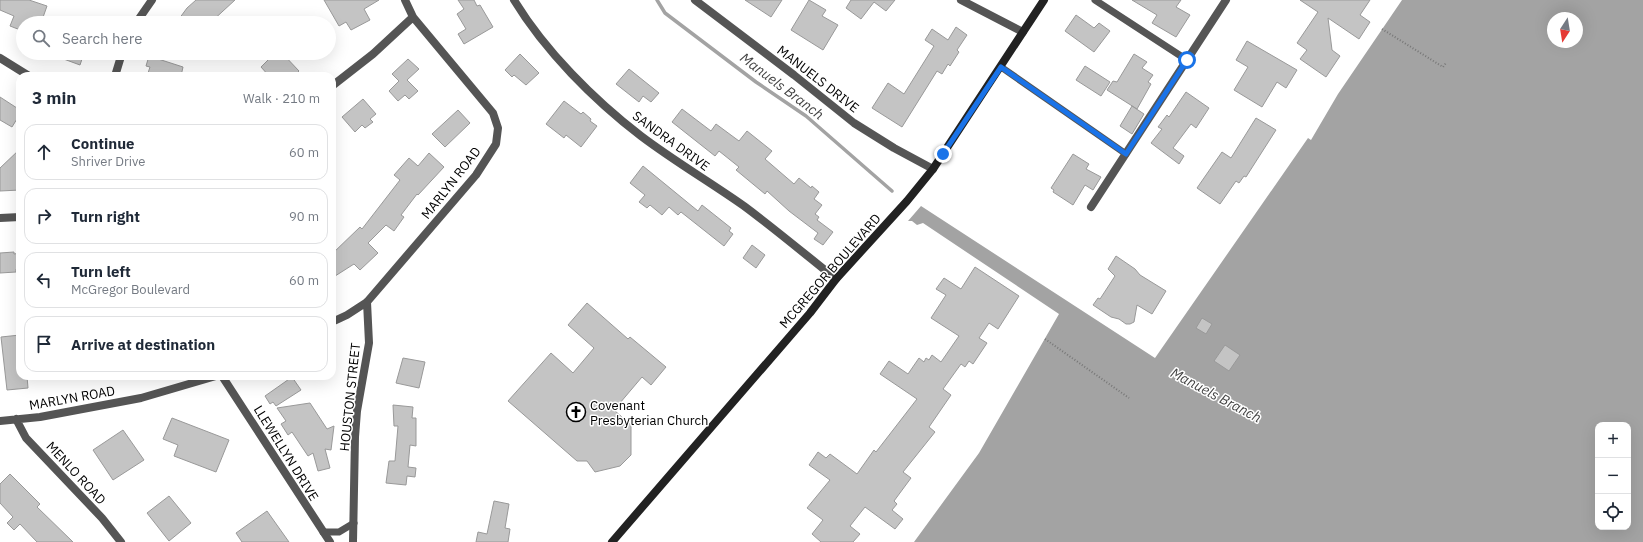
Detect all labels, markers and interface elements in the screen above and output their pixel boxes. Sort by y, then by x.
north arrow [1547,12,1583,48]
search box [16,16,336,60]
icon: search [30,27,52,49]
text: Search here [62,29,142,48]
street label: MANUELS DRIVE [774,42,862,116]
water label: Manuels Branch [737,49,828,123]
route start [1178,51,1196,69]
text: 3 min [32,87,76,109]
text: Walk · 210 m [243,90,320,107]
street label: SANDRA DRIVE [629,107,713,175]
text: Continue [71,134,135,153]
icon: ahead [33,141,55,163]
street label: MARLYN ROAD [418,143,484,223]
text: 60 m [289,144,319,161]
route end [934,145,952,163]
text: Shriver Drive [71,153,145,170]
icon: right [33,205,55,227]
text: Turn right [71,207,140,226]
text: 90 m [289,208,319,225]
street label: MCGREGOR BOULEVARD [776,210,884,332]
text: Turn left [71,262,131,281]
icon: left [33,269,55,291]
text: 60 m [289,272,319,289]
text: McGregor Boulevard [71,281,190,298]
icon: arrive [33,333,55,355]
text: Arrive at destination [71,335,215,354]
street label: HOUSTON STREET [336,341,364,452]
water label: Manuels Branch [1168,364,1265,427]
street label: MARLYN ROAD [28,382,116,414]
place label: Covenant Presbyterian Church [590,397,708,429]
church icon: Covenant Presbyterian Church [565,401,587,423]
street label: LLEWELLYN DRIVE [250,402,322,504]
map controls [1595,422,1631,530]
button: + [1595,422,1631,458]
street label: MENLO ROAD [43,438,109,508]
button: − [1595,458,1631,494]
button: locate [1595,494,1631,530]

